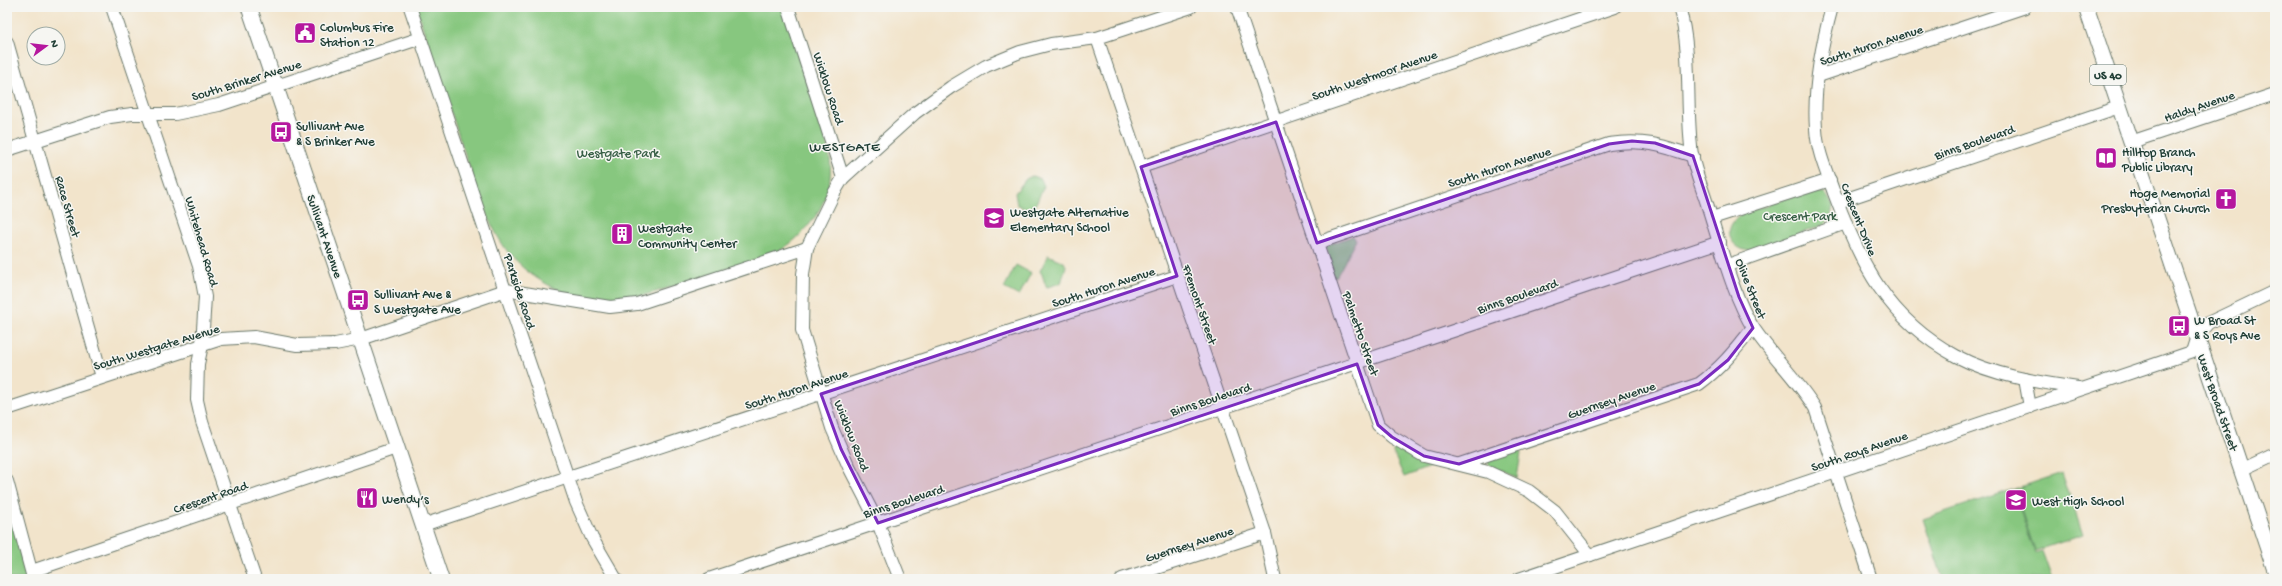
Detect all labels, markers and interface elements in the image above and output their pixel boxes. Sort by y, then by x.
public building icon: Columbus Fire Station 12 [292,20,318,46]
place label: Columbus Fire Station 12 [320,21,394,51]
street label: South Huron Avenue [1818,23,1925,70]
north arrow [26,26,66,66]
text: N [47,39,60,49]
street label: South Westmoor Avenue [1310,48,1440,105]
street label: Wicklow Road [809,51,847,128]
street label: South Brinker Avenue [190,58,304,105]
road number: US 40 [2090,65,2126,85]
street label: Haldy Avenue [2163,88,2237,126]
bus stop icon: Sullivant Ave & S Brinker Ave [268,119,294,145]
place label: Sullivant Ave & S Brinker Ave [296,120,375,150]
street label: Binns Boulevard [1932,122,2018,164]
district label: WESTGATE [809,140,881,157]
street label: South Huron Avenue [1446,145,1553,192]
library icon: Hilltop Branch Public Library [2093,145,2119,171]
place label: Hilltop Branch Public Library [2121,146,2196,176]
park label: Westgate Park [577,147,660,162]
street label: Race Street [51,174,83,241]
street label: Crescent Drive [1836,181,1879,259]
church icon: Hoge Memorial Presbyterian Church [2213,186,2239,212]
place label: Hoge Memorial Presbyterian Church [2100,187,2210,217]
street label: Sullivant Avenue [302,193,345,281]
street label: Whitehead Road [181,195,221,290]
school or university icon: Westgate Alternative Elementary School [981,205,1007,231]
place label: Westgate Alternative Elementary School [1010,206,1129,236]
park label: Crescent Park [1763,210,1838,225]
building icon: Westgate Community Center [609,221,635,247]
place label: Westgate Community Center [638,222,738,252]
street label: Parkside Road [499,251,538,333]
street label: Olive Street [1731,257,1769,323]
street label: Fremont Street [1178,262,1220,348]
street label: South Huron Avenue [1050,265,1157,312]
street label: Binns Boulevard [1475,276,1561,318]
bus stop icon: Sullivant Ave & S Westgate Ave [345,287,371,313]
place label: Sullivant Ave & S Westgate Ave [374,288,461,318]
street label: Palmetto Street [1338,289,1382,380]
bus stop icon: W Broad St & S Roys Ave [2166,313,2192,339]
place label: W Broad St & S Roys Ave [2194,314,2260,344]
street label: South Westgate Avenue [92,322,222,375]
street label: West Broad Street [2193,352,2241,455]
street label: South Huron Avenue [743,367,850,414]
street label: Guernsey Avenue [1566,379,1658,423]
street label: Binns Boulevard [1168,380,1254,421]
street label: Wicklow Road [830,398,872,475]
street label: South Roys Avenue [1810,429,1910,476]
street label: Crescent Road [172,478,251,518]
street label: Binns Boulevard [861,482,947,523]
restaurant icon: Wendy’s [354,485,380,511]
school or university icon: West High School [2003,487,2029,513]
place label: Wendy’s [382,493,430,508]
place label: West High School [2032,495,2125,510]
street label: Guernsey Avenue [1144,524,1236,567]

